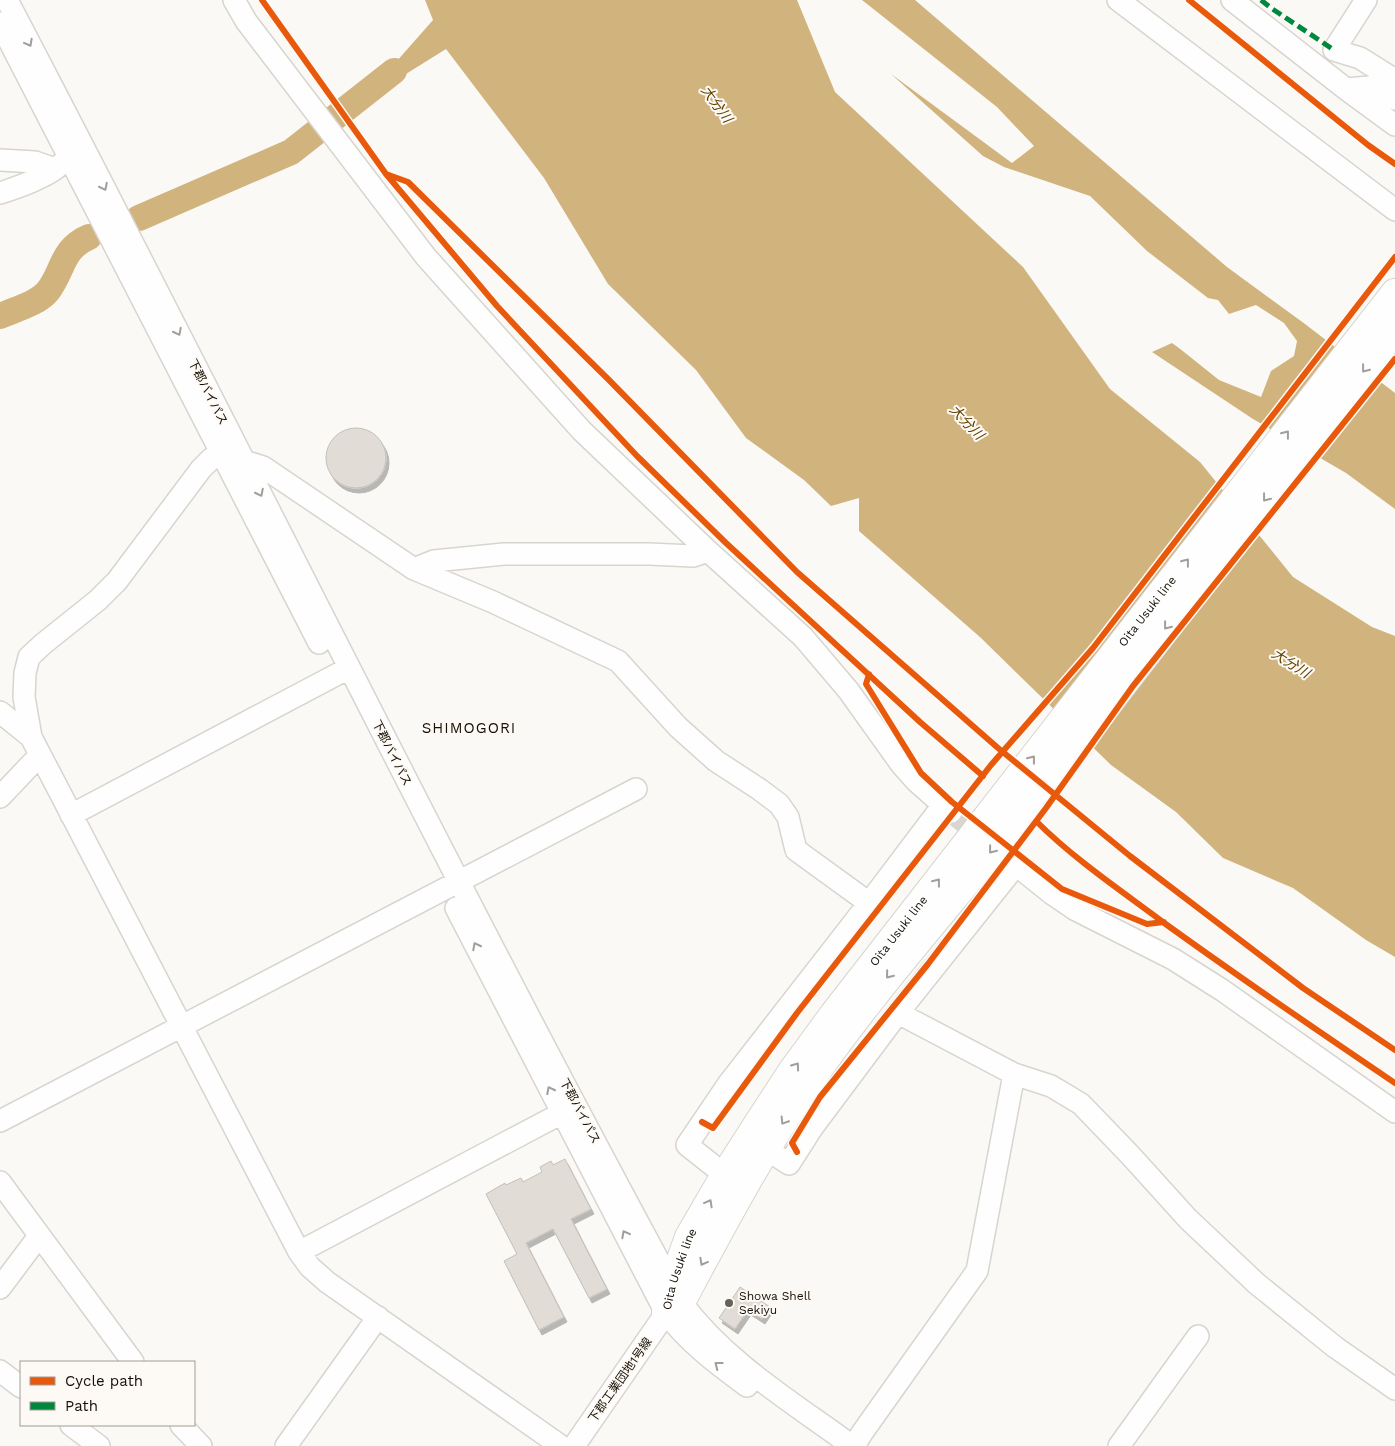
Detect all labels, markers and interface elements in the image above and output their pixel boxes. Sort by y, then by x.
one-way arrow [23,38,33,47]
water label: 大分川 [698,82,737,127]
one-way arrow [98,182,108,191]
one-way arrow [172,327,182,336]
street label: 下郡バイパス [185,357,231,427]
one-way arrow [1363,363,1371,372]
water label: 大分川 [947,401,989,444]
one-way arrow [1280,431,1288,440]
one-way arrow [254,487,264,496]
one-way arrow [1263,492,1272,501]
one-way arrow [1180,559,1188,568]
street label: Oita Usuki line [1116,573,1179,649]
one-way arrow [1164,620,1172,629]
water label: 大分川 [1269,645,1315,682]
street label: 下郡バイパス [369,718,415,788]
district label: SHIMOGORI [422,719,516,737]
one-way arrow [1027,756,1035,765]
one-way arrow [989,844,998,853]
one-way arrow [932,879,940,888]
street label: Oita Usuki line [867,893,930,969]
one-way arrow [472,942,482,951]
one-way arrow [886,970,895,979]
one-way arrow [790,1062,799,1072]
street label: 下郡バイパス [557,1076,603,1146]
one-way arrow [546,1087,556,1096]
one-way arrow [780,1116,790,1125]
one-way arrow [702,1199,712,1208]
street label: Oita Usuki line [660,1226,700,1311]
one-way arrow [622,1231,632,1240]
one-way arrow [699,1256,709,1265]
place label: Showa Shell Sekiyu [739,1289,811,1317]
marker: Showa Shell Sekiyu [723,1297,735,1309]
street label: 下郡工業団地1号線 [585,1335,655,1425]
legend [20,1361,195,1426]
one-way arrow [715,1362,724,1371]
text: Cycle path [65,1372,143,1390]
text: Path [65,1397,98,1415]

